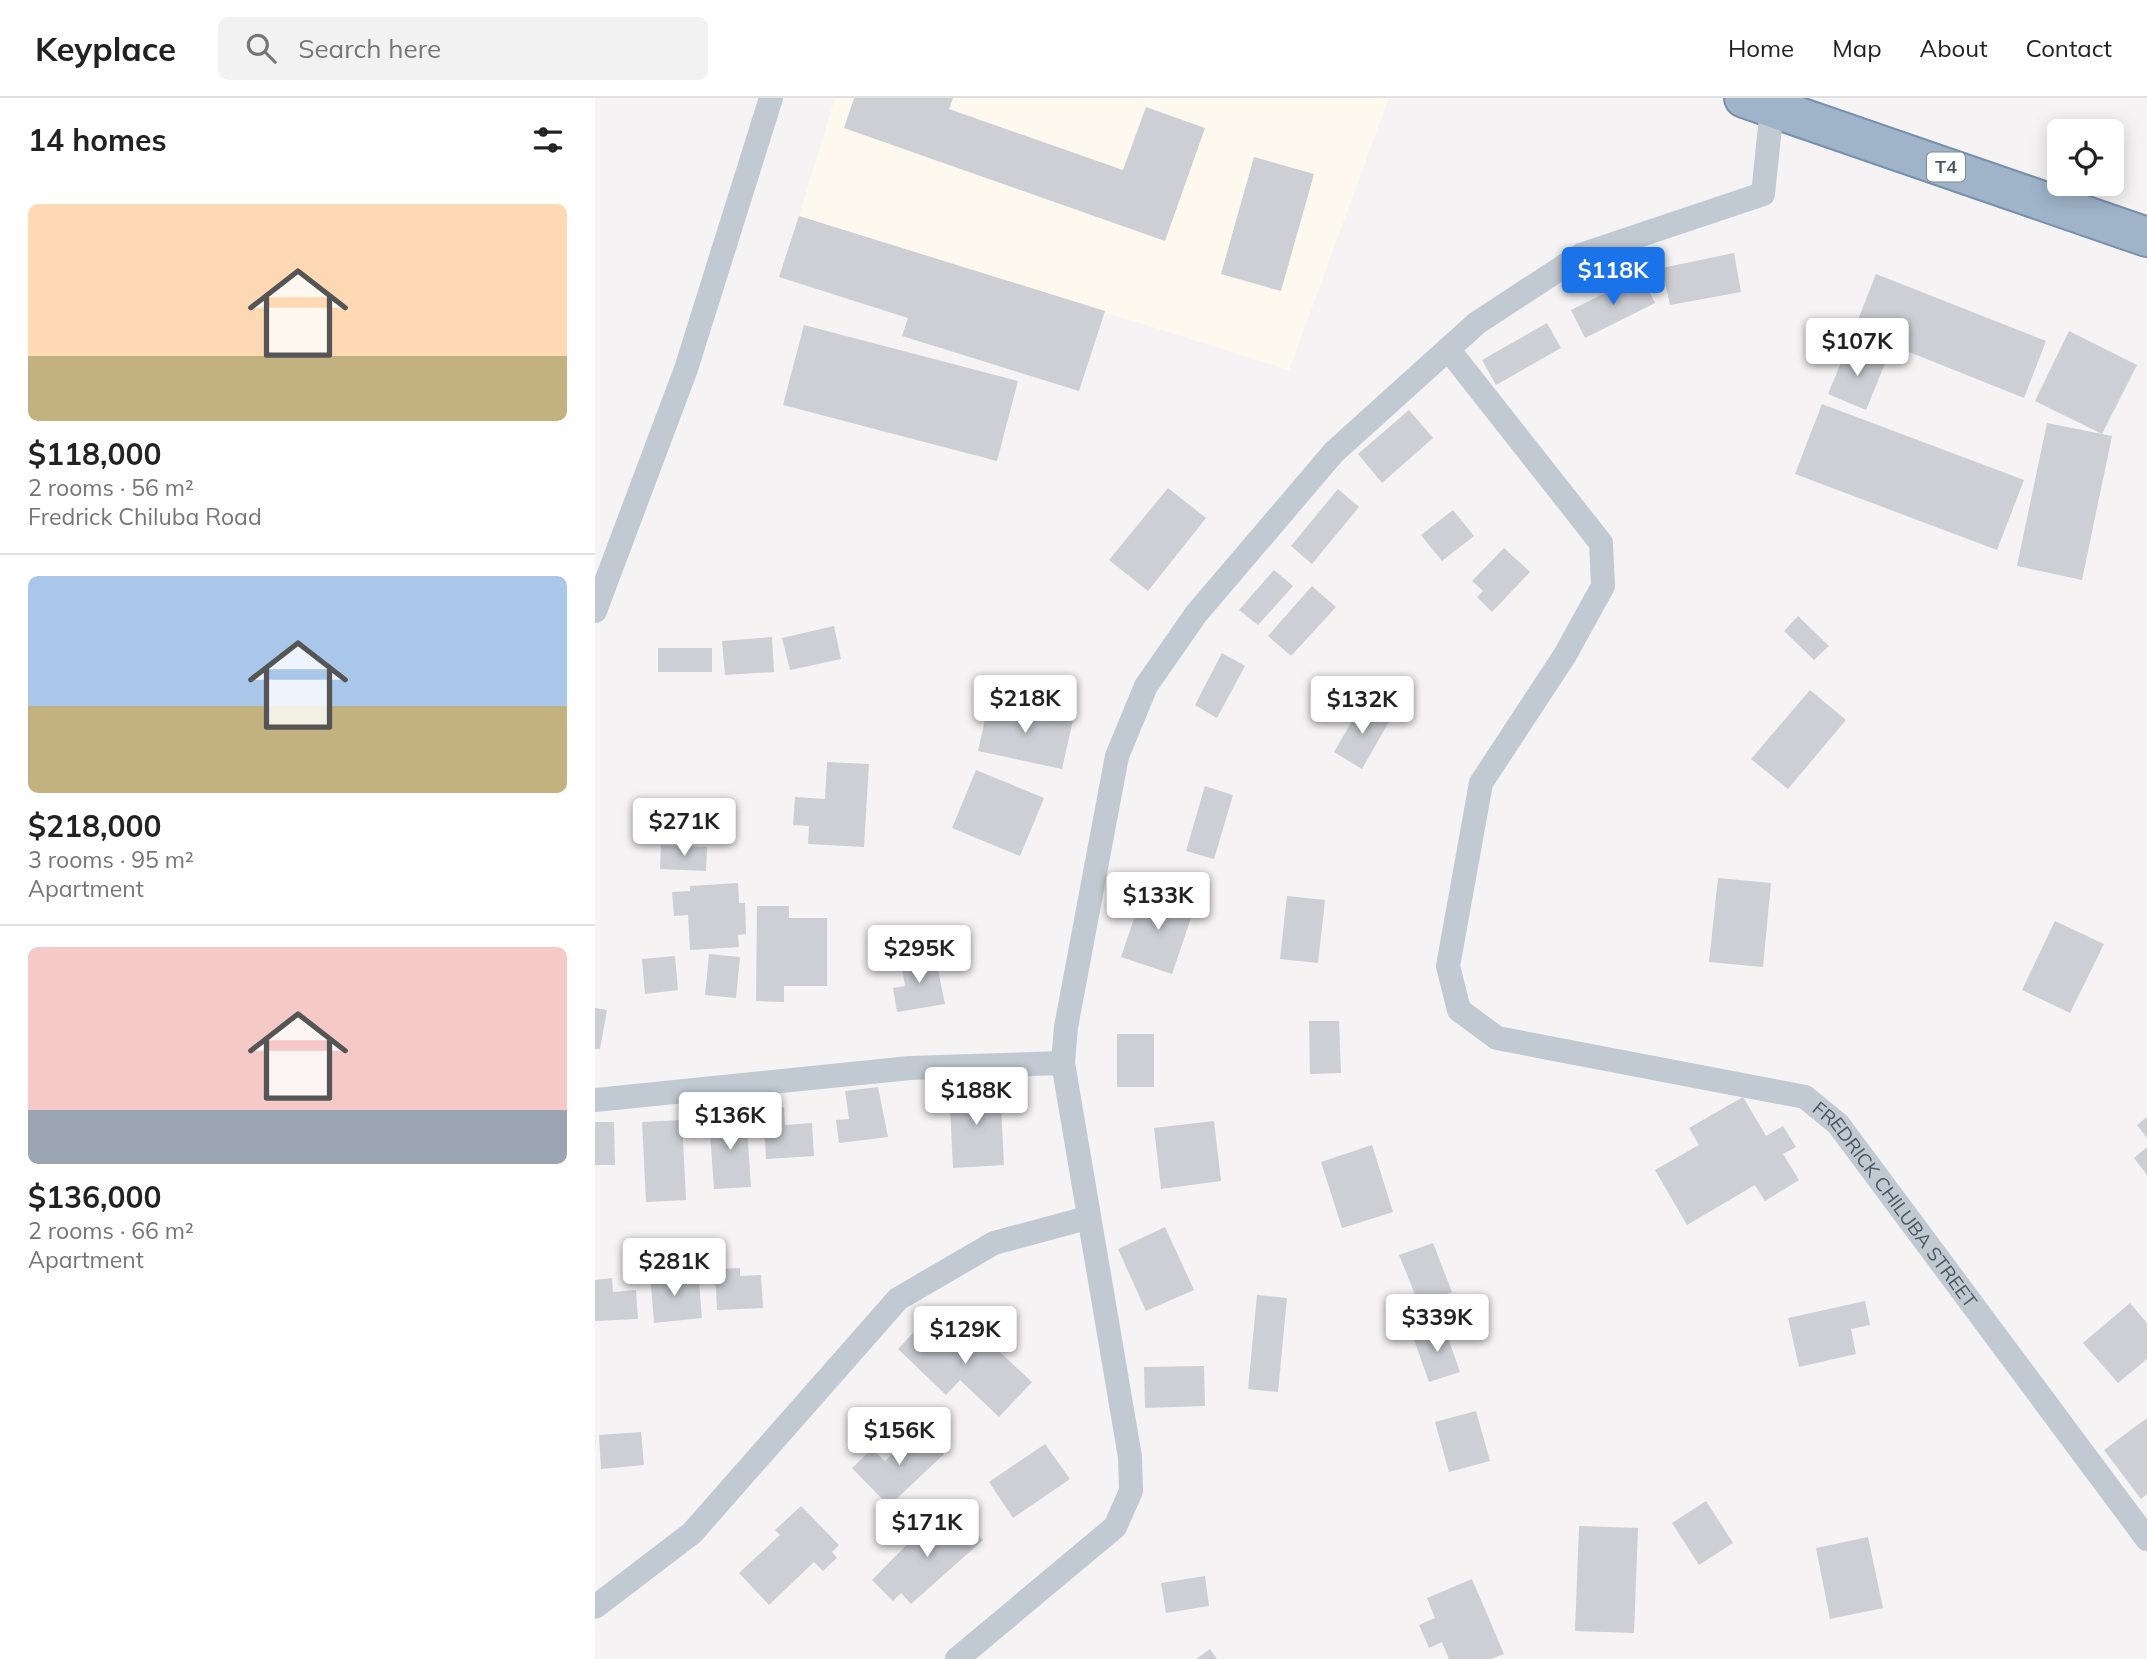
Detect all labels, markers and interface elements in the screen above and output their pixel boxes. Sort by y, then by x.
search box [218,17,708,80]
text: Keyplace [35,28,176,69]
icon: search [242,29,280,67]
text: Search here [298,32,441,65]
text: Home [1728,33,1794,63]
text: Map [1832,33,1882,63]
text: About [1920,33,1988,63]
text: Contact [2026,33,2112,63]
map controls [2047,119,2124,196]
button: locate [2047,119,2124,196]
text: 14 homes [28,121,167,159]
icon: filters [529,121,567,159]
road number: T4 [1927,153,1965,182]
pin: $118K [1564,248,1662,307]
icon: home [235,250,361,376]
text: $118K [1578,255,1648,284]
pin: $107K [1808,318,1906,378]
text: $107K [1822,326,1892,355]
text: $118,000 [28,435,161,473]
text: 2 rooms · 56 m² [28,473,194,502]
text: Fredrick Chiluba Road [28,502,262,531]
icon: home [235,622,361,748]
pin: $218K [976,676,1074,735]
pin: $132K [1313,676,1411,736]
text: $218K [990,683,1060,712]
text: $132K [1327,684,1397,713]
pin: $271K [635,798,733,858]
text: $271K [649,806,719,835]
text: $218,000 [28,807,161,845]
text: 3 rooms · 95 m² [28,845,194,874]
pin: $133K [1109,872,1207,932]
text: Apartment [28,874,144,903]
text: $133K [1123,880,1193,909]
pin: $295K [870,926,968,985]
text: $295K [884,933,954,962]
icon: home [235,993,361,1119]
pin: $188K [927,1068,1025,1127]
text: $188K [941,1075,1011,1104]
pin: $136K [681,1093,779,1152]
street label: FREDRICK CHILUBA STREET [1808,1096,1983,1313]
text: $136K [695,1100,765,1129]
text: $136,000 [28,1178,161,1216]
text: 2 rooms · 66 m² [28,1216,194,1245]
pin: $281K [625,1238,723,1298]
text: Apartment [28,1245,144,1274]
text: $281K [639,1246,709,1275]
pin: $339K [1388,1294,1486,1354]
text: $339K [1402,1302,1472,1331]
pin: $129K [916,1306,1014,1366]
text: $129K [930,1314,1000,1343]
pin: $156K [850,1408,948,1467]
text: $156K [864,1415,934,1444]
pin: $171K [878,1500,976,1559]
text: $171K [892,1507,962,1536]

